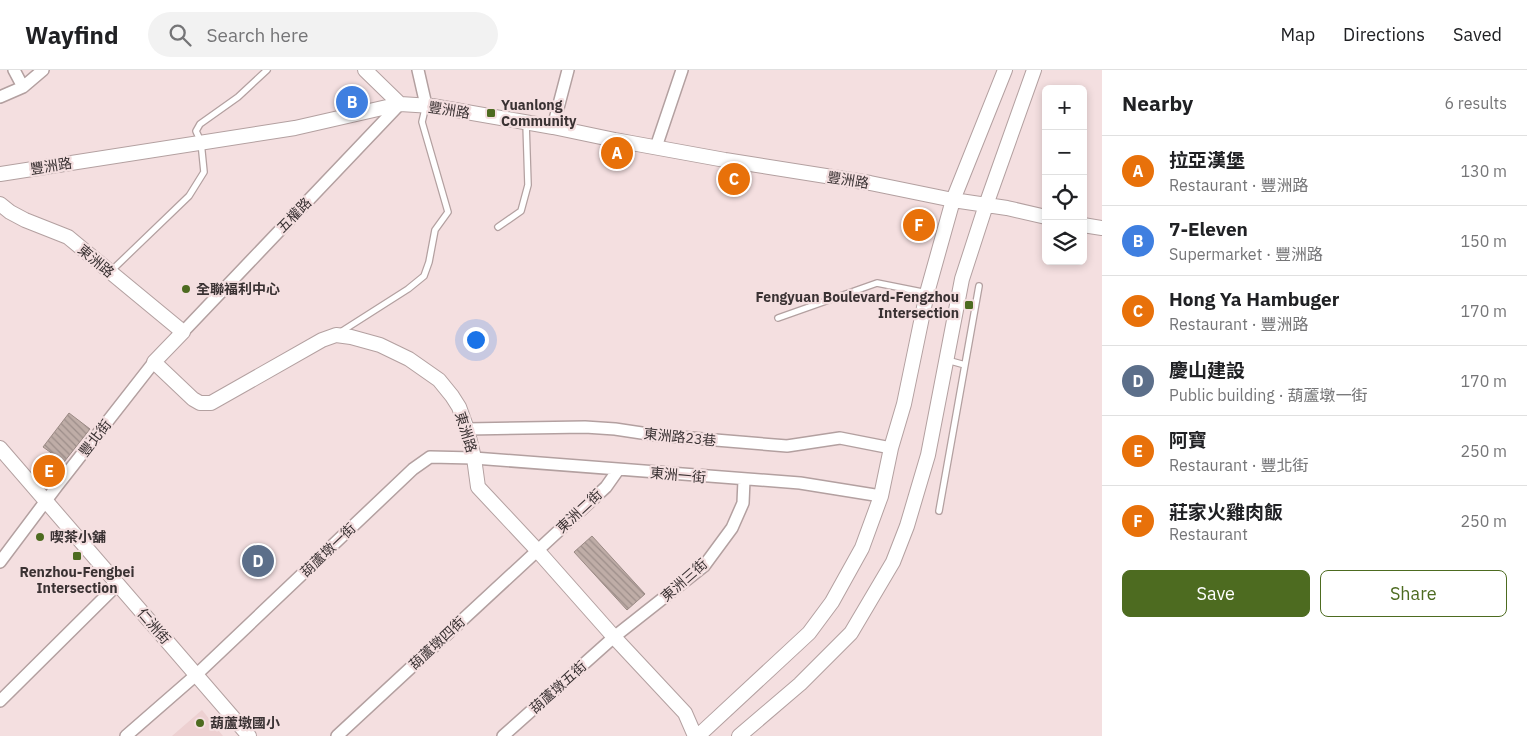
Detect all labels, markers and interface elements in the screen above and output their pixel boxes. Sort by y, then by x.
search box [148,12,498,57]
text: Wayfind [25,19,118,51]
icon: search [166,21,194,49]
text: Search here [206,23,308,47]
text: Map [1280,23,1315,46]
text: Directions [1343,23,1425,46]
text: Saved [1453,23,1502,46]
pin: B [336,83,368,121]
map controls [1042,85,1087,265]
button: + [1042,85,1087,130]
text: Nearby [1122,89,1193,117]
text: 6 results [1444,93,1507,113]
place label: Yuanlong Community [501,96,577,130]
street label: 豐洲路 [427,98,471,122]
marker: Yuanlong Community [485,107,497,119]
button: − [1042,130,1087,175]
pin: A [601,134,633,172]
text: 拉亞漢堡 [1169,148,1245,172]
street label: 豐洲路 [29,154,73,178]
pin: C [718,160,750,198]
text: A [1133,161,1143,181]
text: 130 m [1460,161,1507,181]
street label: 豐洲路 [826,168,870,192]
button: locate [1042,175,1087,220]
text: Restaurant · 豐洲路 [1169,175,1309,195]
street label: 五權路 [273,194,315,236]
pin: F [903,206,935,244]
text: 7-Eleven [1169,217,1248,241]
button: layers [1042,220,1087,265]
text: B [1133,231,1143,251]
text: 150 m [1460,231,1507,251]
street label: 東洲路 [74,241,118,281]
text: Supermarket · 豐洲路 [1169,244,1323,264]
place label: 全聯福利中心 [196,280,280,298]
marker: 全聯福利中心 [180,283,192,295]
text: Hong Ya Hambuger [1169,287,1339,311]
place label: Fengyuan Boulevard-Fengzhou Intersection [756,288,959,322]
marker: Fengyuan Boulevard-Fengzhou Intersection [963,299,975,311]
text: C [1133,301,1143,321]
text: 170 m [1460,301,1507,321]
text: Restaurant · 豐洲路 [1169,314,1309,334]
your location [463,327,489,353]
text: 慶山建設 [1169,358,1245,382]
text: D [1132,371,1144,391]
text: 170 m [1460,371,1507,391]
text: Public building · 葫蘆墩一街 [1169,385,1368,405]
street label: 東洲路 [451,409,481,455]
street label: 豐北街 [75,416,115,460]
street label: 東洲路23巷 [643,424,717,450]
text: 阿寶 [1169,428,1207,452]
text: E [1133,441,1143,461]
text: 250 m [1460,441,1507,461]
pin: E [33,452,65,490]
text: Restaurant · 豐北街 [1169,455,1309,475]
street label: 東洲一街 [649,464,707,486]
street label: 東洲二街 [552,485,606,537]
text: 莊家火雞肉飯 [1169,500,1283,524]
text: F [1133,511,1143,531]
text: 250 m [1460,511,1507,531]
street label: 葫蘆墩一街 [297,519,359,581]
text: Restaurant [1169,524,1248,544]
place label: 喫茶小舖 [50,528,106,546]
marker: 喫茶小舖 [34,531,46,543]
pin: D [242,542,274,580]
marker: Renzhou-Fengbei Intersection [71,550,83,562]
street label: 東洲三街 [657,555,711,605]
place label: Renzhou-Fengbei Intersection [20,563,134,597]
button: Save [1122,570,1310,617]
button: Share [1320,570,1507,617]
street label: 仁洲街 [133,604,175,648]
street label: 葫蘆墩四街 [405,613,469,673]
street label: 葫蘆墩五街 [526,657,590,717]
place label: 葫蘆墩國小 [210,714,280,732]
marker: 葫蘆墩國小 [194,717,206,729]

